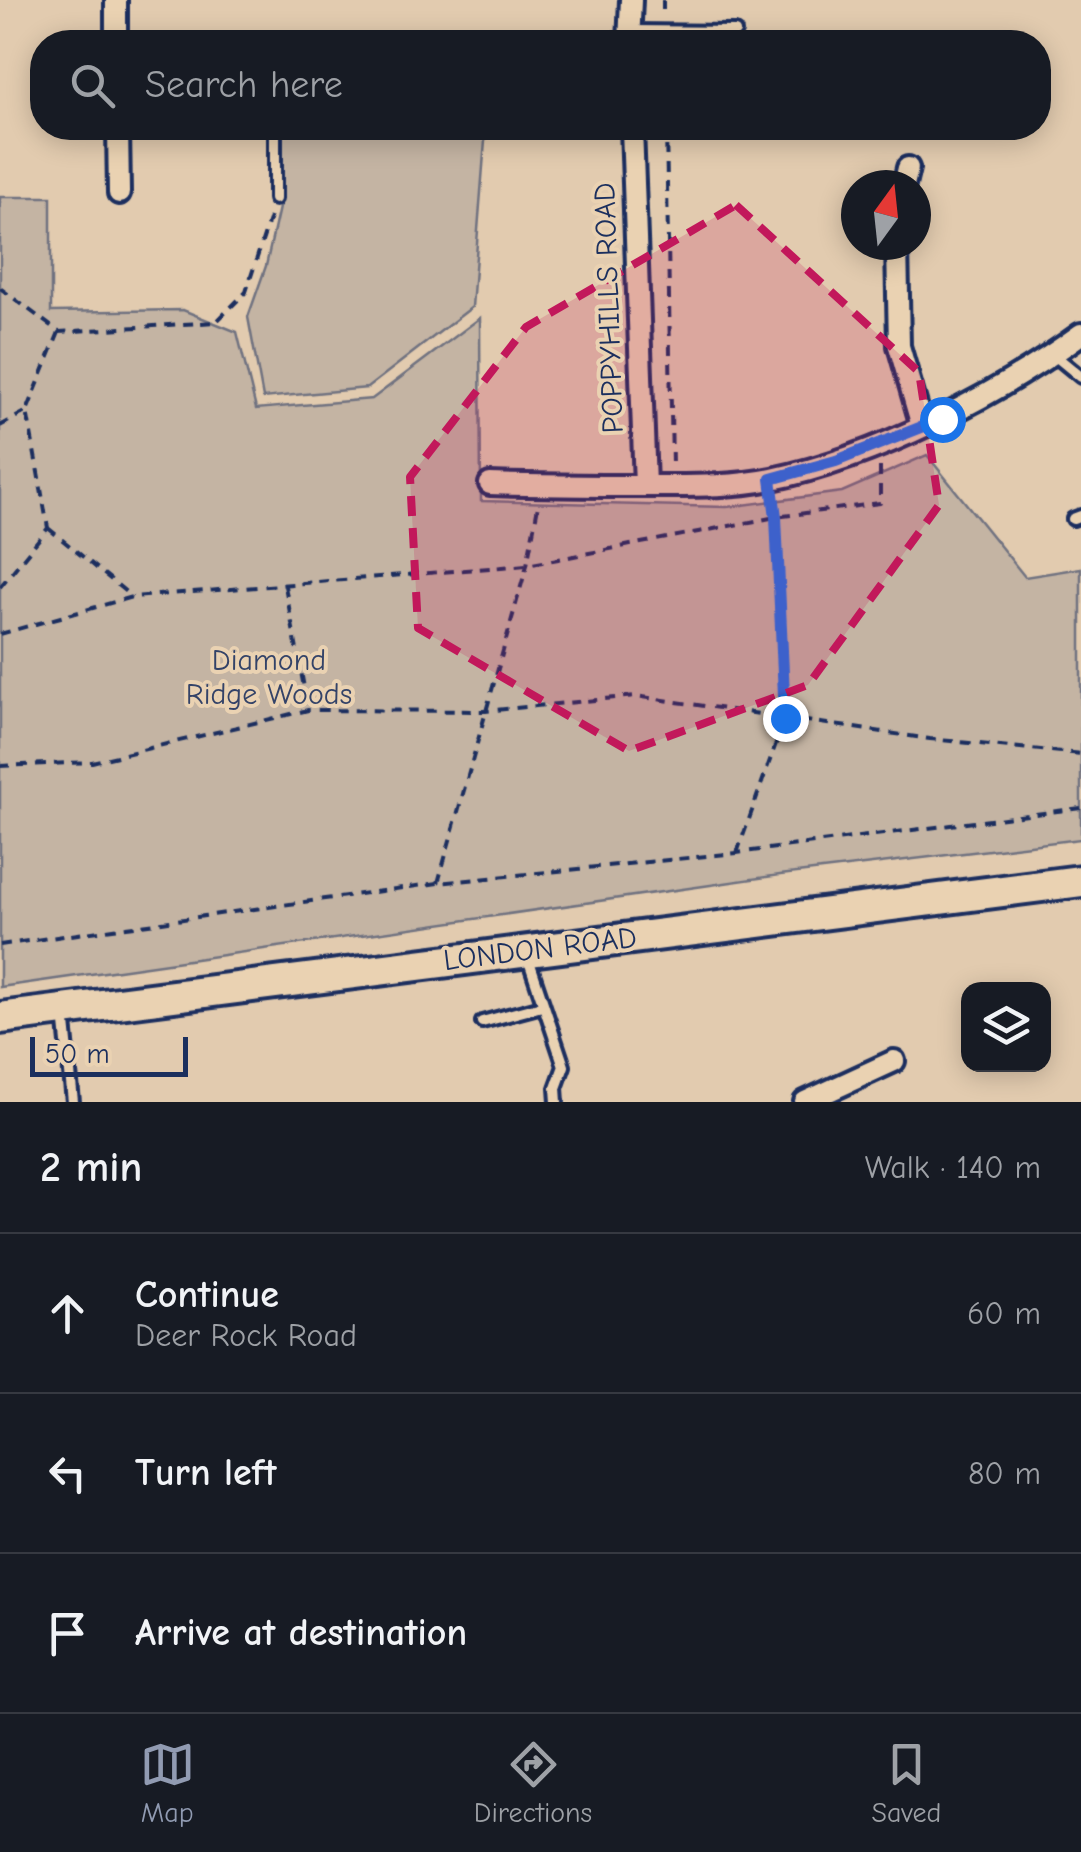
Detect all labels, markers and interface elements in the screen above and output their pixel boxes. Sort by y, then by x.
search box [30,30,1051,140]
icon: search [65,58,120,113]
text: Search here [145,63,343,107]
north arrow [841,170,931,260]
street label: POPPYHILLS ROAD [587,182,631,434]
route start [920,397,966,443]
park label: Diamond Ridge Woods [186,643,352,712]
route end [763,696,809,742]
street label: LONDON ROAD [441,920,639,978]
map controls [961,982,1051,1072]
button: layers [961,982,1051,1072]
scale bar [30,1032,188,1076]
text: 50 m [45,1038,110,1070]
text: 2 min [40,1143,142,1192]
text: Walk · 140 m [865,1149,1041,1186]
text: Continue [135,1273,279,1317]
icon: ahead [40,1286,95,1341]
text: 60 m [967,1295,1041,1332]
text: Deer Rock Road [135,1317,357,1354]
icon: left [40,1446,95,1501]
text: Turn left [135,1451,276,1495]
text: 80 m [968,1455,1041,1492]
icon: arrive [40,1606,95,1661]
text: Arrive at destination [135,1611,467,1655]
tab: Map [140,1737,195,1829]
tab: Directions [474,1737,592,1829]
tab: Saved [871,1737,941,1829]

